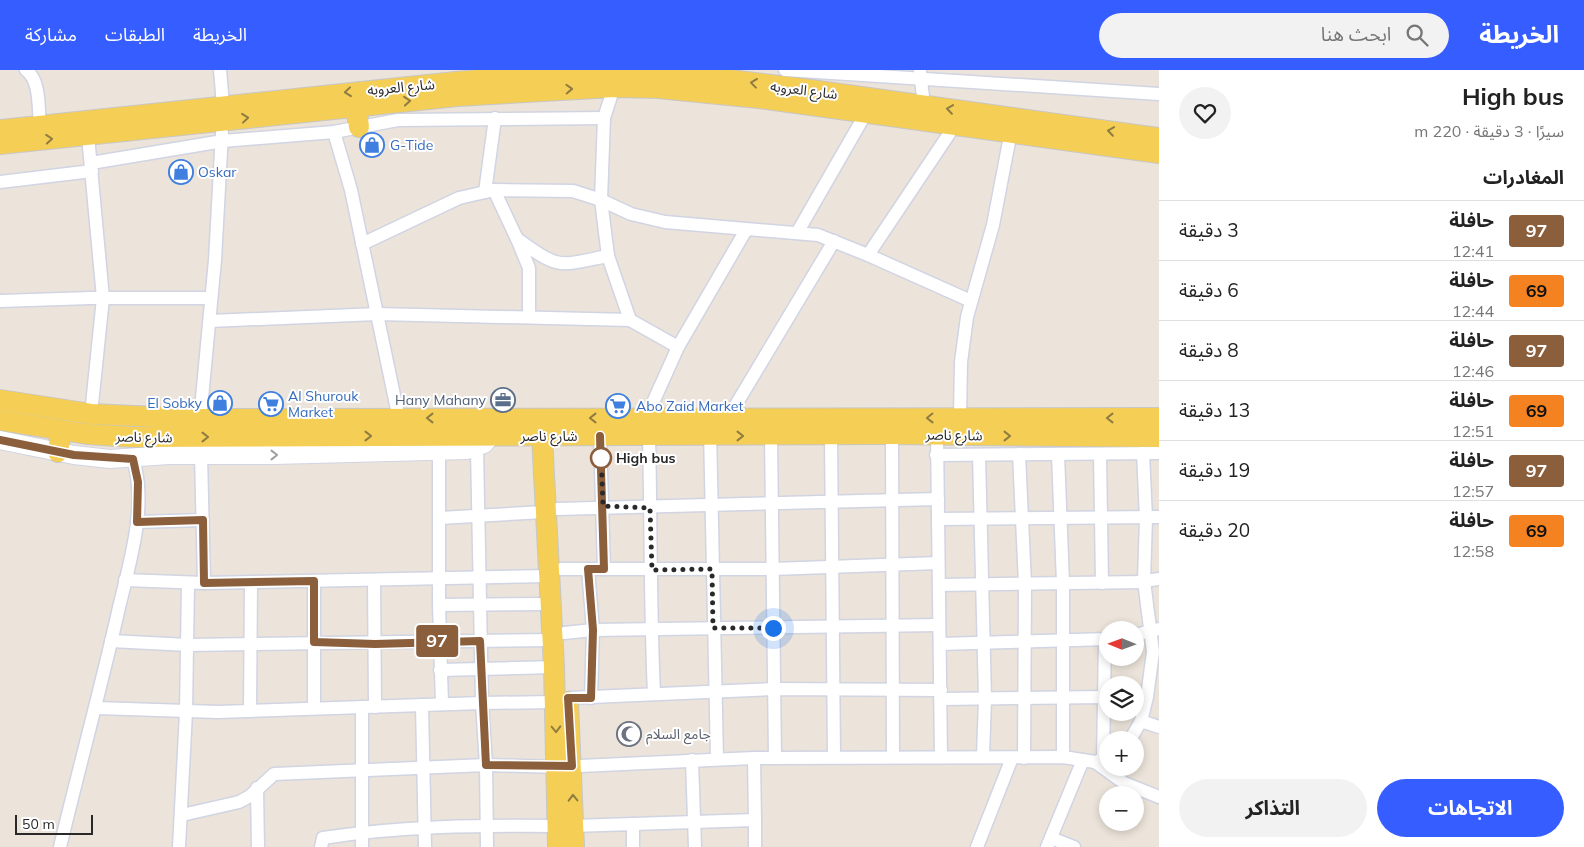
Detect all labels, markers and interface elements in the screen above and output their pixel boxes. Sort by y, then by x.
search box [1099,13,1449,58]
text: الخريطة [1479,19,1559,49]
icon: search [1403,21,1431,49]
text: ابحث هنا [1321,22,1391,46]
text: مشاركة [25,23,77,46]
text: الطبقات [105,23,165,46]
text: الخريطة [193,23,247,46]
street label: شارع العروبه [367,75,436,101]
street label: شارع العروبه [769,77,839,105]
one-way arrow [750,78,758,89]
text: High bus [1462,81,1564,111]
one-way arrow [565,84,573,95]
one-way arrow [344,86,352,97]
button: heart [1179,87,1231,139]
one-way arrow [403,96,411,107]
one-way arrow [945,104,954,114]
one-way arrow [241,113,249,124]
text: سيرًا · 3 دقيقة · 220 m [1414,121,1564,141]
one-way arrow [1106,127,1115,137]
shop icon: G-Tide [359,132,385,158]
one-way arrow [45,134,53,145]
place label: G-Tide [390,136,433,154]
shop icon: Oskar [168,159,194,185]
place label: Oskar [198,163,237,181]
text: المغادرات [1483,165,1564,189]
text: حافلة [1449,208,1494,232]
text: 3 دقيقة [1179,218,1239,242]
text: 97 [1526,219,1547,242]
text: 12:41 [1452,241,1494,261]
text: حافلة [1449,268,1494,292]
text: 6 دقيقة [1179,278,1239,302]
text: 69 [1526,279,1547,302]
text: 12:44 [1452,301,1494,321]
text: حافلة [1449,328,1494,352]
text: 8 دقيقة [1179,338,1239,362]
text: 97 [1526,339,1547,362]
text: 12:46 [1452,361,1494,381]
place label: Al Shurouk Market [288,387,359,421]
office icon: Hany Mahany [490,387,516,413]
text: حافلة [1449,388,1494,412]
shop icon: El Sobky [207,390,233,416]
supermarket icon: Al Shurouk Market [258,391,284,417]
place label: Hany Mahany [395,391,487,409]
supermarket icon: Abo Zaid Market [605,393,631,419]
place label: El Sobky [147,394,203,412]
place label: Abo Zaid Market [636,397,743,415]
text: 13 دقيقة [1179,398,1250,422]
text: 69 [1526,399,1547,422]
one-way arrow [426,413,434,423]
one-way arrow [589,413,596,423]
one-way arrow [926,413,934,423]
one-way arrow [1106,413,1114,423]
text: 12:51 [1452,421,1494,441]
street label: شارع ناصر [924,425,983,446]
street label: شارع ناصر [114,427,173,448]
street label: شارع ناصر [520,427,578,447]
one-way arrow [364,431,372,441]
one-way arrow [736,431,744,441]
one-way arrow [1004,431,1012,441]
one-way arrow [202,432,209,442]
marker: High bus [590,447,612,469]
text: حافلة [1449,448,1494,472]
place label: High bus [616,449,676,467]
one-way arrow [270,450,278,460]
text: 19 دقيقة [1179,458,1250,482]
text: 97 [1526,459,1547,482]
text: 12:57 [1452,481,1494,501]
text: حافلة [1449,508,1494,532]
text: 20 دقيقة [1179,518,1250,542]
text: 69 [1526,519,1547,542]
text: 12:58 [1452,541,1494,561]
your location [761,616,786,641]
north arrow [1099,621,1144,666]
map controls [1099,621,1144,831]
line badge: 97 [414,625,460,657]
text: 97 [426,629,448,652]
button: layers [1099,676,1144,721]
mosque icon: جامع السلام [616,721,642,747]
one-way arrow [550,725,561,733]
place label: جامع السلام [646,725,711,745]
button: + [1099,731,1144,776]
button: التذاكر [1179,779,1367,837]
button: الاتجاهات [1377,779,1564,837]
button: − [1099,786,1144,831]
one-way arrow [568,794,578,802]
scale bar [15,812,92,835]
text: 50 m [22,815,55,833]

